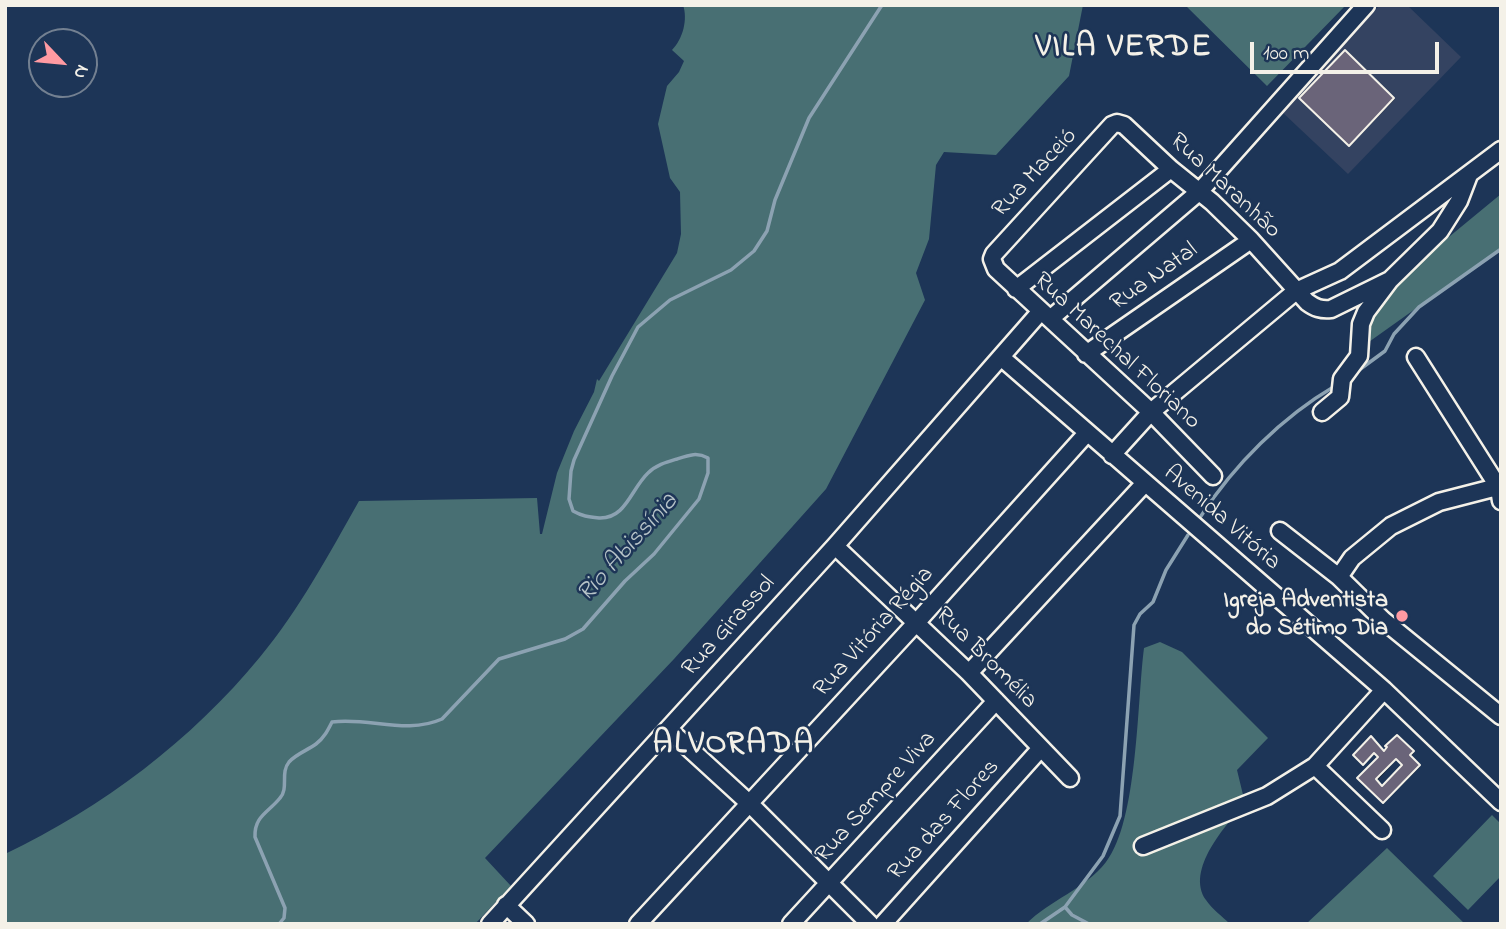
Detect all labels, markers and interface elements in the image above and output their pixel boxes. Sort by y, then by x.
north arrow [28,28,98,98]
scale bar [1254,28,1443,72]
district label: VILA VERDE [1037,31,1211,69]
text: 100 m [1263,39,1309,69]
text: N [66,60,95,83]
street label: Rua Maceió [987,123,1085,225]
street label: Rua Maranhão [1162,128,1286,246]
street label: Rua Natal [1106,237,1204,319]
street label: Rua Marechal Floriano [1027,267,1205,437]
street label: Avenida Vitória [1156,460,1286,578]
water label: Rio Abissínia [572,488,686,610]
street label: Rua Vitória Régia [809,562,941,704]
street label: Rua Girassol [677,571,783,683]
place label: Igreja Adventista do Sétimo Dia [1223,588,1388,644]
street label: Rua Bromélia [928,602,1042,716]
marker: Igreja Adventista do Sétimo Dia [1394,608,1410,624]
street label: Rua Sempre Viva [810,726,944,870]
district label: ALVORADA [654,728,814,766]
street label: Rua das Flores [883,755,1007,887]

